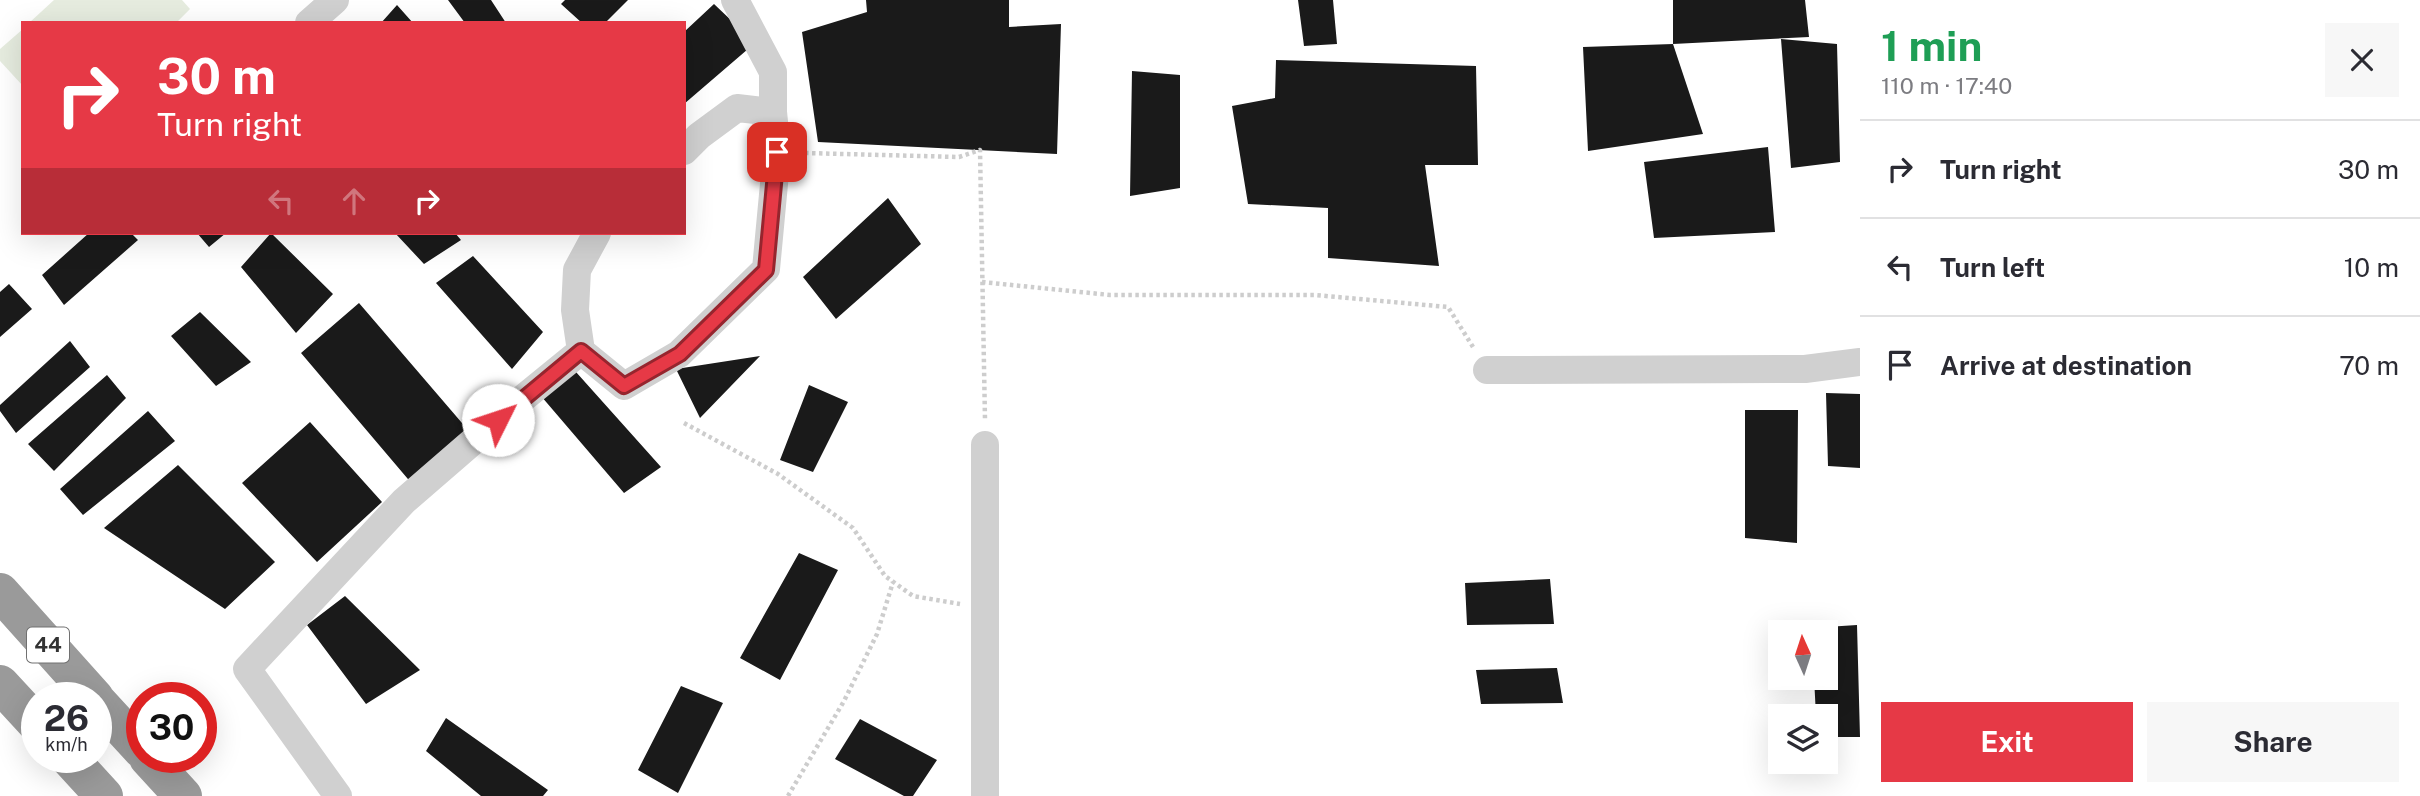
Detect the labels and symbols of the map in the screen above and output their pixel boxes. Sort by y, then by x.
pin [747,122,807,182]
position arrow [461,383,535,457]
north arrow [1768,620,1838,690]
road number: 44 [27,628,69,662]
speed limit sign: 30 [126,682,217,773]

